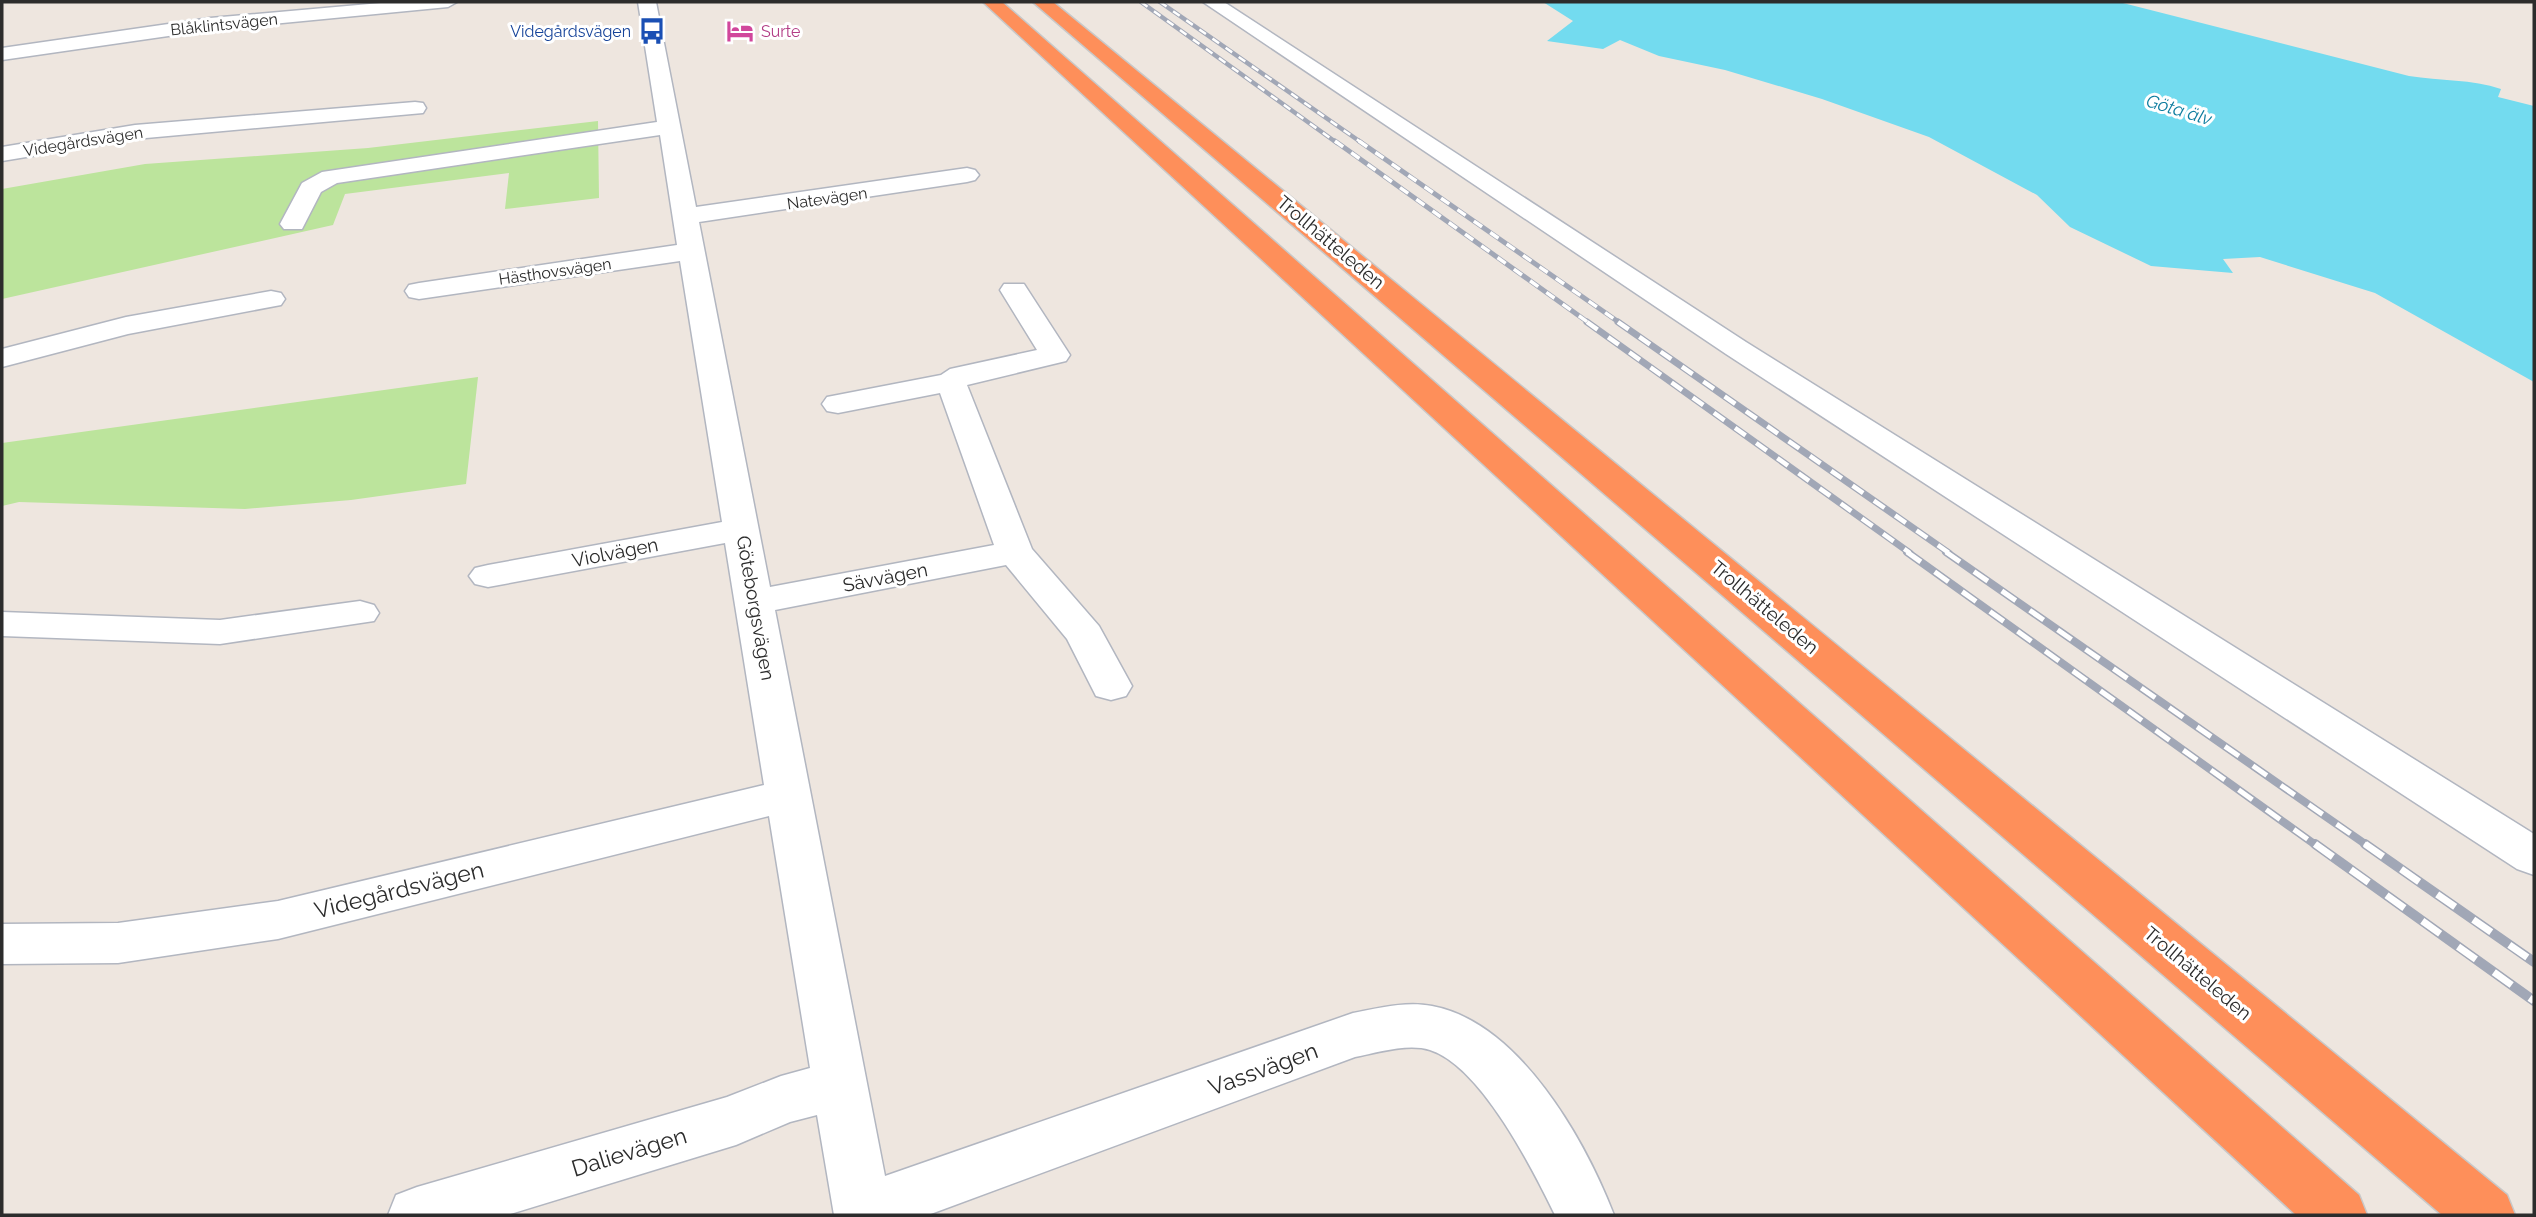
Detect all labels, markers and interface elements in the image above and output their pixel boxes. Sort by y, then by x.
street label: Blåklintsvägen [169,9,279,40]
bus stop icon: Videgårdsvägen [637,16,667,46]
hotel icon: Surte [725,16,755,46]
place label: Videgårdsvägen [510,22,631,41]
place label: Surte [761,22,800,41]
water label: Göta älv [2144,90,2215,129]
street label: Videgårdsvägen [22,123,144,160]
street label: Natevägen [786,183,868,214]
street label: Trollhätteleden [1273,191,1389,293]
street label: Hästhovsvägen [497,254,613,289]
street label: Violvägen [570,533,660,571]
street label: Göteborgsvägen [732,534,780,682]
street label: Trollhätteleden [1707,556,1823,658]
street label: Sävvägen [841,558,929,596]
street label: Videgårdsvägen [311,855,486,924]
street label: Trollhätteleden [2140,922,2256,1024]
street label: Vassvägen [1204,1036,1321,1101]
street label: Dalievägen [568,1121,690,1182]

